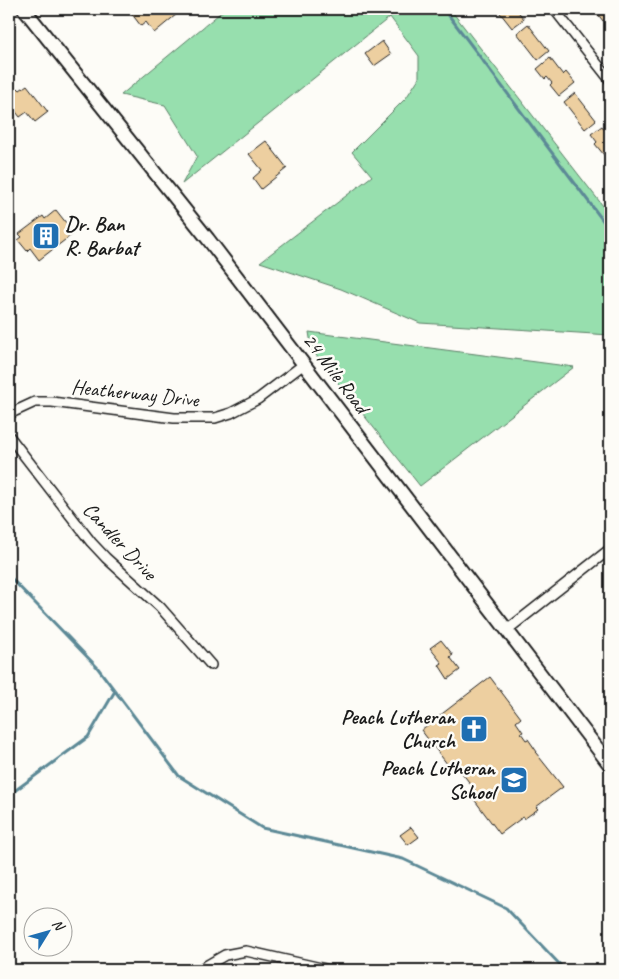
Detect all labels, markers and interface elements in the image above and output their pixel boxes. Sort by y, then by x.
place label: Dr. Ban R. Barbat [65,211,142,261]
building icon: Dr. Ban R. Barbat [31,221,61,251]
street label: 24 Mile Road [297,328,377,421]
street label: Heatherway Drive [70,373,201,413]
street label: Candler Drive [77,497,164,587]
place label: Peach Lutheran Church [341,704,456,754]
church icon: Peach Lutheran Church [459,714,489,744]
place label: Peach Lutheran School [381,755,499,805]
school or university icon: Peach Lutheran School [499,765,529,795]
north arrow [22,906,72,956]
text: N [49,916,69,935]

